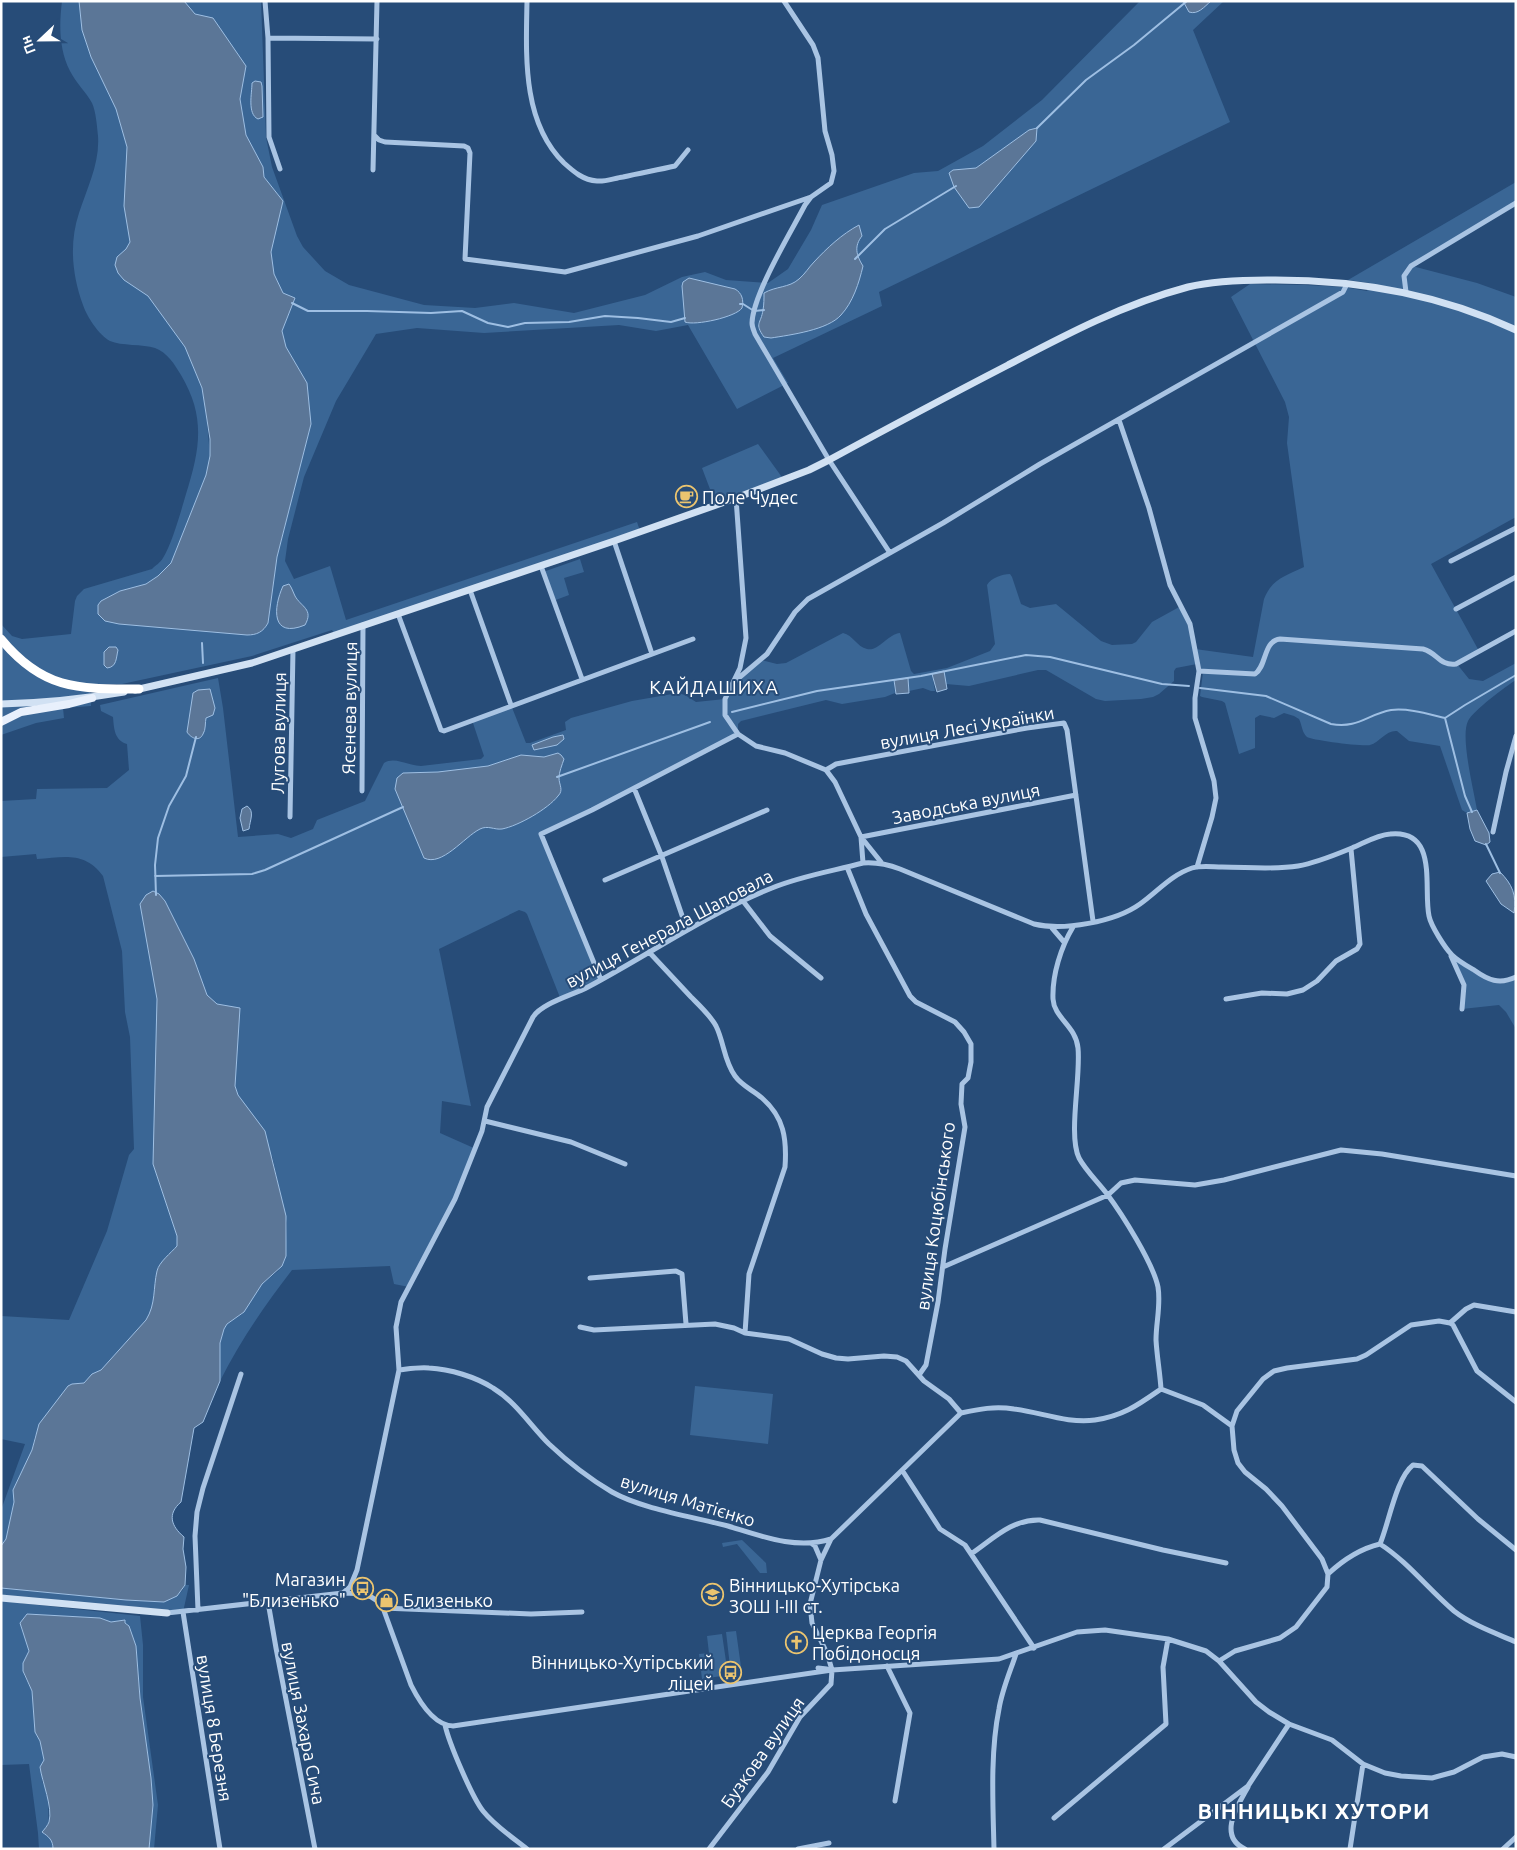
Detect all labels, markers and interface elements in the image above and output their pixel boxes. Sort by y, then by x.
north arrow [15,15,65,65]
text: Пн [17,33,39,56]
cafe icon: Поле Чудес [674,485,698,509]
place label: Поле Чудес [702,487,798,507]
street label: Ясенева вулиця [338,641,360,775]
street label: Лугова вулиця [267,672,289,794]
district label: КАЙДАШИХА [649,676,779,698]
street label: вулиця Лесі Українки [878,702,1056,752]
street label: Заводська вулиця [890,779,1042,827]
street label: вулиця Генерала Шаповала [562,865,776,991]
street label: вулиця Коцюбінського [912,1120,958,1312]
street label: вулиця Матієнко [618,1470,758,1530]
place label: Магазин "Близенько" [242,1569,346,1610]
place label: Вінницько-Хутірська ЗОШ І-ІІІ ст. [729,1575,900,1616]
bus stop icon: Магазин "Близенько" [350,1577,374,1601]
school or university icon: Вінницько-Хутірська ЗОШ І-ІІІ ст. [701,1583,725,1607]
shop icon: Близенько [375,1588,399,1612]
place label: Близенько [403,1590,493,1610]
place label: Церква Георгія Побідоносця [812,1622,937,1663]
church icon: Церква Георгія Побідоносця [784,1630,808,1654]
street label: вулиця Захара Сича [278,1640,330,1806]
place label: Вінницько-Хутірський ліцей [531,1652,714,1693]
street label: вулиця 8 Березня [194,1653,236,1803]
bus stop icon: Вінницько-Хутірський ліцей [718,1660,742,1684]
street label: Бузкова вулиця [716,1693,808,1811]
district label: ВІННИЦЬКІ ХУТОРИ [1198,1798,1430,1823]

